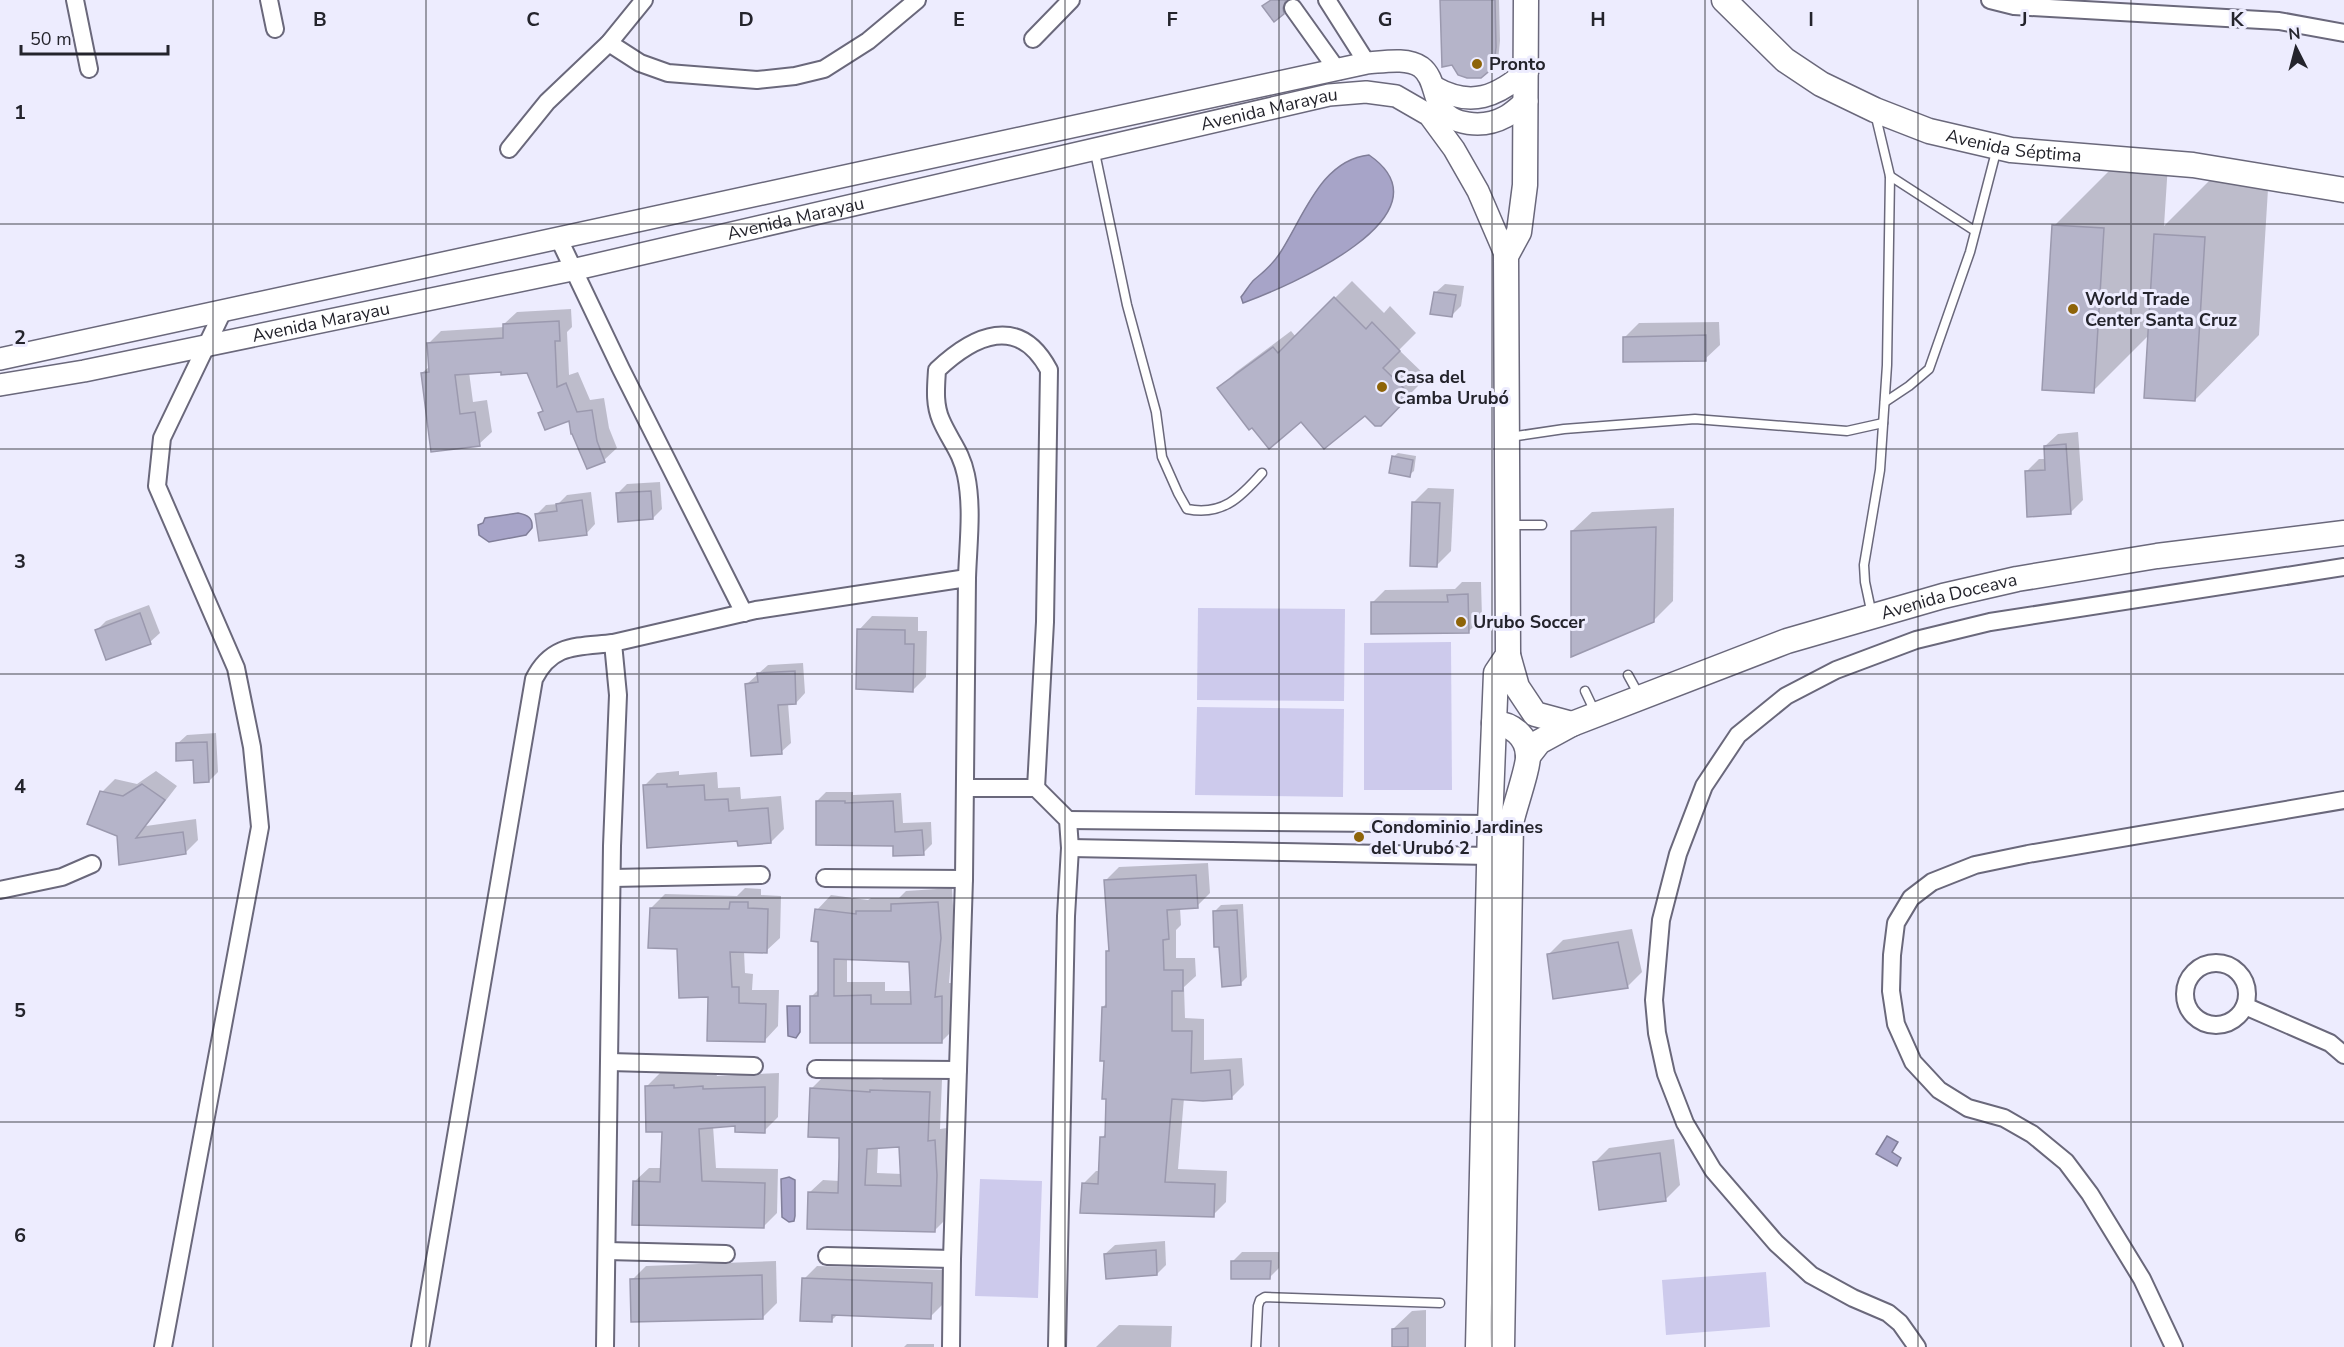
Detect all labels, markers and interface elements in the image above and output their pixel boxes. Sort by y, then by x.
text: B [313,6,327,33]
text: C [526,6,540,33]
text: D [738,6,754,33]
text: E [953,6,965,33]
text: F [1166,6,1178,33]
text: G [1378,6,1392,33]
text: H [1590,6,1606,33]
text: I [1808,6,1814,33]
text: J [2019,6,2028,33]
text: K [2230,6,2244,33]
scale bar [21,18,168,56]
north arrow [2266,18,2326,78]
text: N [2287,23,2302,46]
text: 50 m [30,27,72,51]
place label: Pronto [1489,52,1546,76]
marker: Pronto [1470,57,1484,71]
street label: Avenida Marayau [1198,82,1338,136]
text: 1 [14,99,26,126]
street label: Avenida Séptima [1944,123,2082,168]
street label: Avenida Marayau [725,191,866,246]
place label: World Trade Center Santa Cruz [2085,287,2237,332]
street label: Avenida Marayau [250,296,392,348]
marker: World Trade Center Santa Cruz [2066,302,2080,316]
text: 2 [14,324,26,351]
place label: Casa del Camba Urubó [1394,365,1509,410]
marker: Casa del Camba Urubó [1375,380,1389,394]
text: 3 [14,548,26,575]
street label: Avenida Doceava [1878,567,2019,625]
place label: Urubo Soccer [1473,610,1585,634]
marker: Urubo Soccer [1454,615,1468,629]
text: 4 [14,773,26,800]
place label: Condominio Jardines del Urubó 2 [1371,815,1543,860]
marker: Condominio Jardines del Urubó 2 [1352,830,1366,844]
text: 5 [14,997,26,1024]
text: 6 [14,1222,26,1249]

